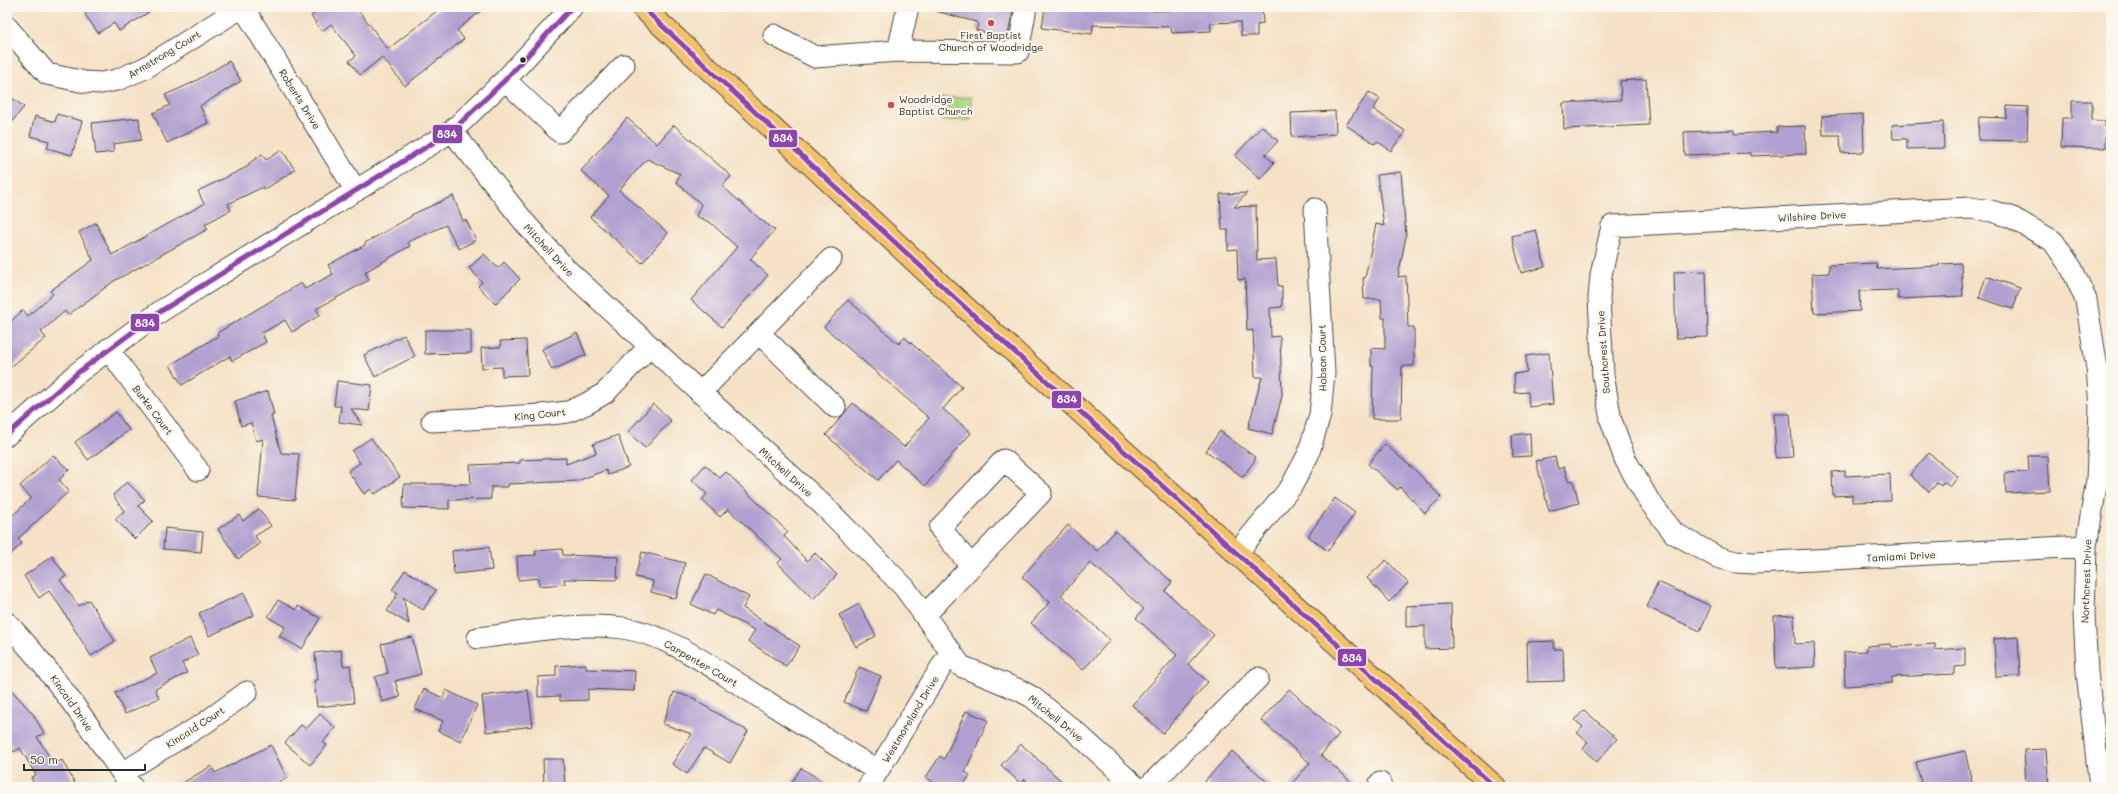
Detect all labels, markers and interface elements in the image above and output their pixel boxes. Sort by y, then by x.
marker: First Baptist Church of Woodridge [986,18,996,28]
street label: Armstrong Court [125,27,203,81]
place label: First Baptist Church of Woodridge [939,28,1043,54]
unlabelled marker [518,55,528,65]
street label: Roberts Drive [276,66,324,132]
place label: Woodridge Baptist Church [899,92,973,118]
marker: Woodridge Baptist Church [886,100,896,110]
line badge: 834 [432,124,463,144]
text: 834 [437,126,457,141]
line badge: 834 [768,129,798,148]
text: 834 [773,130,793,145]
street label: Wilshire Drive [1777,207,1847,225]
street label: Mitchell Drive [521,220,577,280]
street label: Southcrest Drive [1593,310,1613,394]
line badge: 834 [130,313,160,332]
text: 834 [135,315,155,330]
street label: Hobson Court [1314,324,1330,392]
street label: Burke Court [130,382,176,438]
line badge: 834 [1051,390,1082,409]
text: 834 [1057,391,1077,406]
street label: King Court [514,404,566,424]
street label: Mitchell Drive [756,444,816,500]
street label: Northcrest Drive [2078,539,2094,623]
street label: Tamiami Drive [1866,547,1936,565]
street label: Carpenter Court [662,636,740,690]
line badge: 834 [1337,648,1367,667]
text: 834 [1342,650,1362,665]
street label: Kincaid Drive [47,672,97,734]
street label: Westmoreland Drive [878,673,942,765]
street label: Mitchell Drive [1025,691,1087,745]
street label: Kincaid Court [163,703,227,751]
scale bar [24,746,145,772]
text: 50 m [30,751,58,767]

